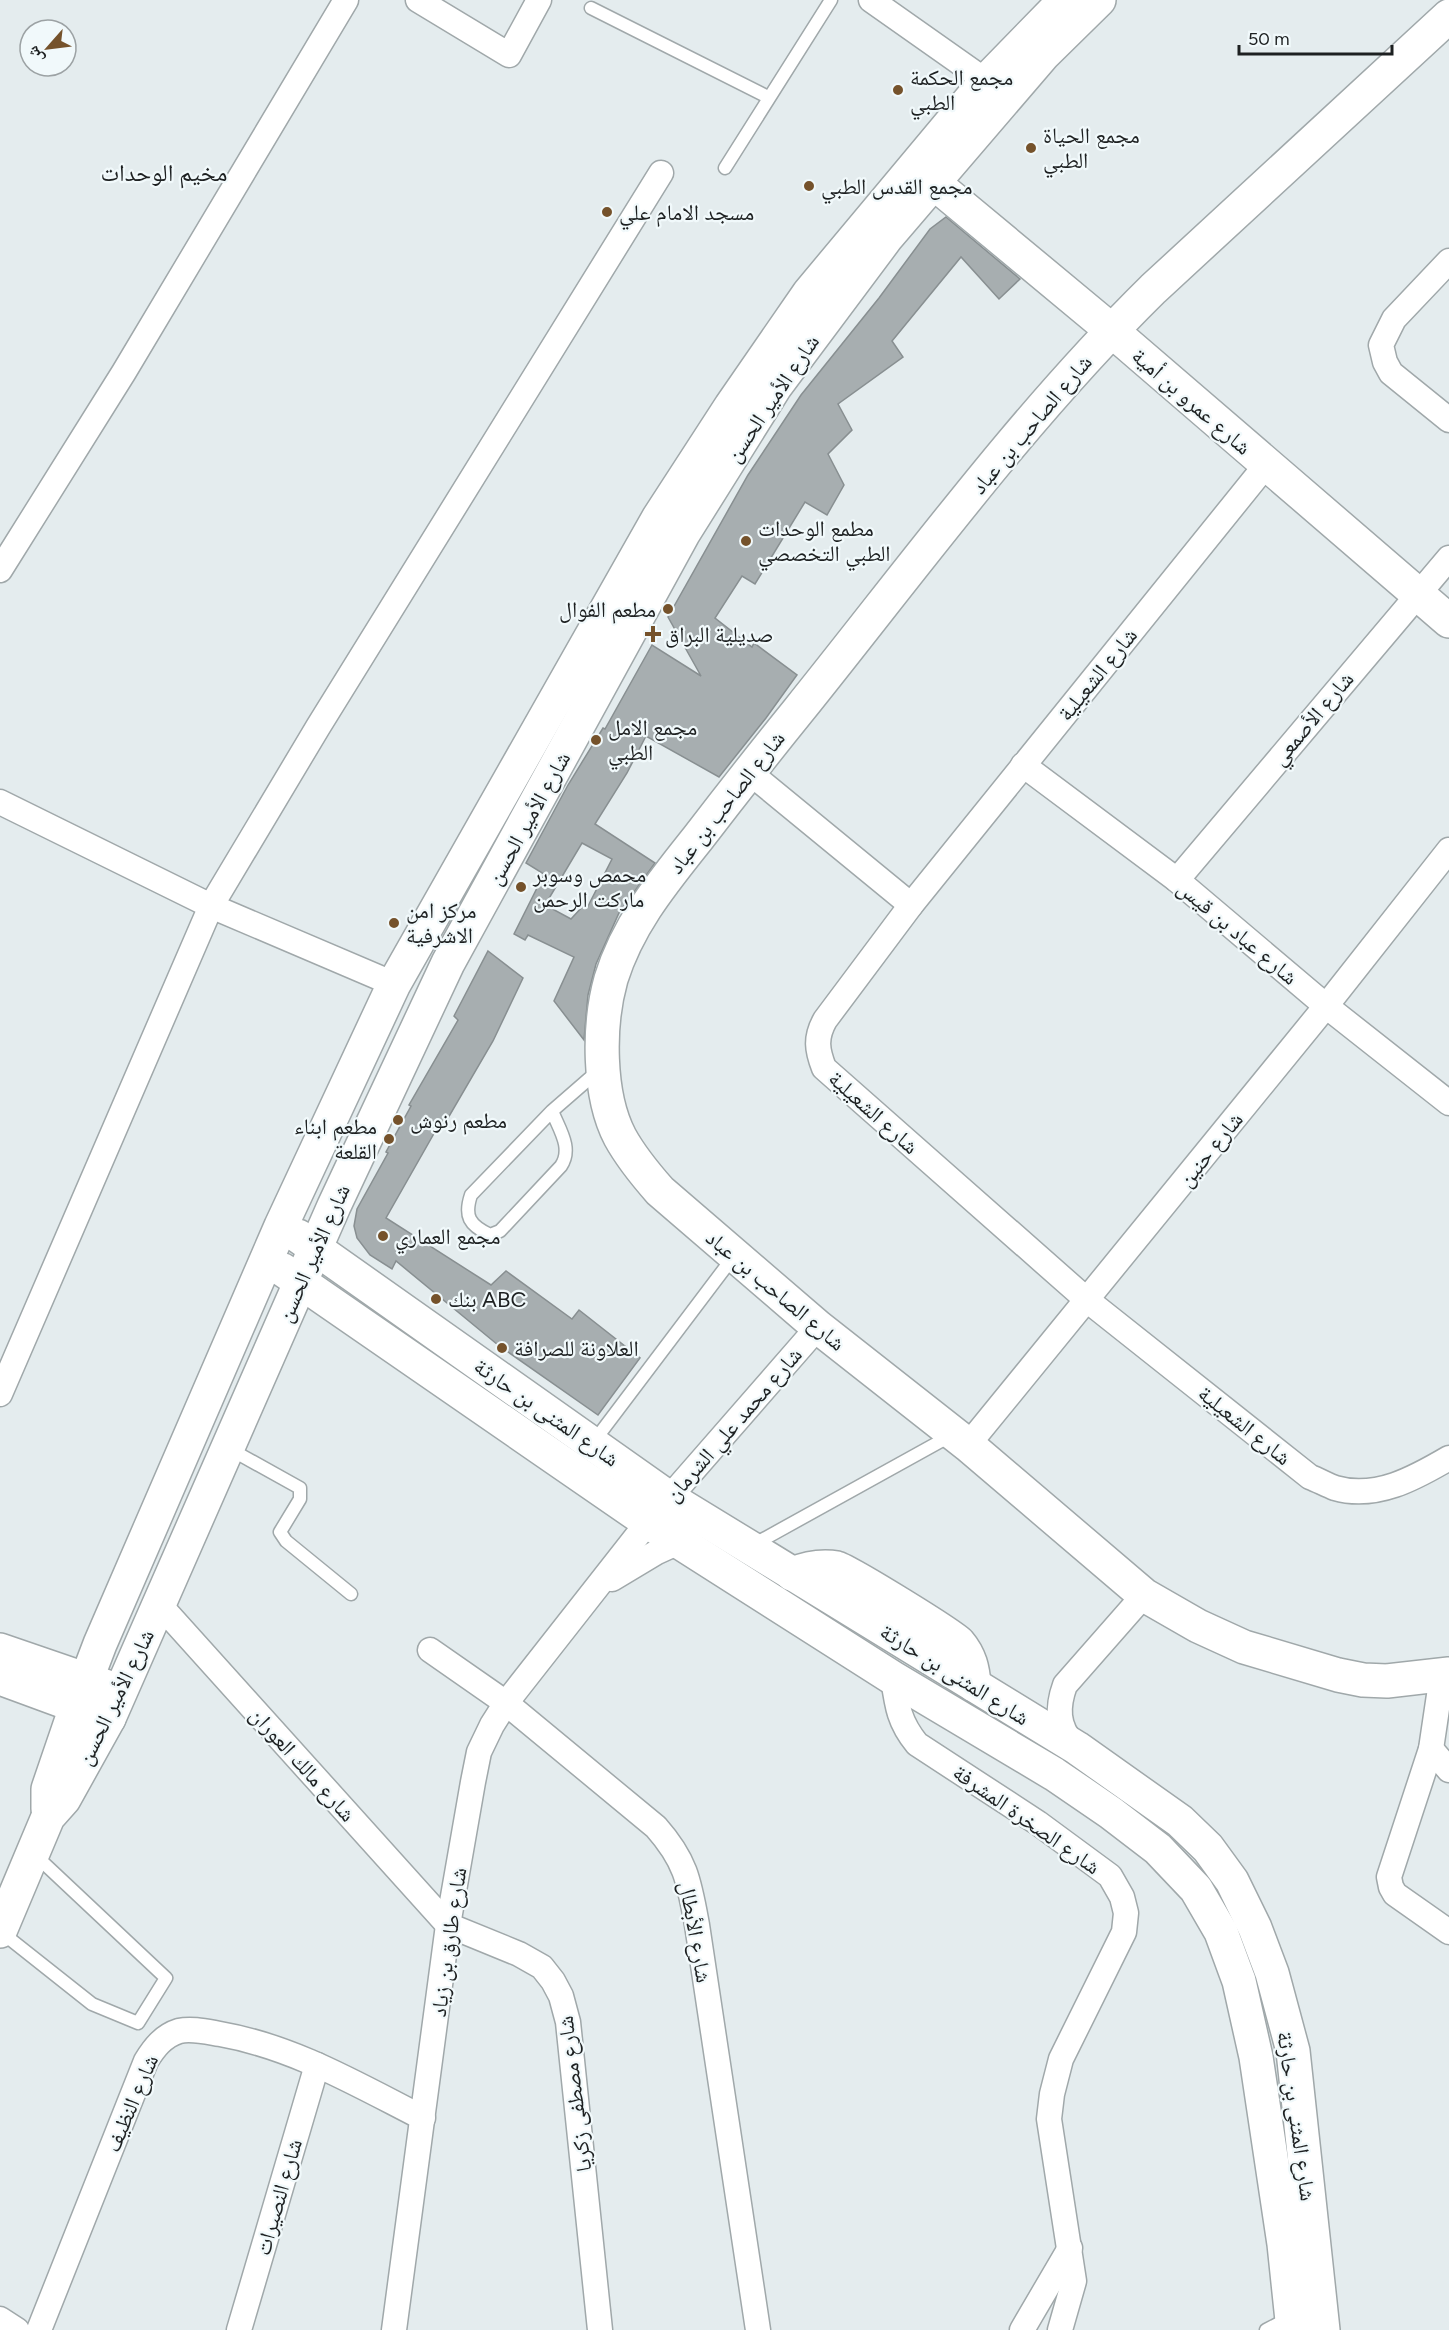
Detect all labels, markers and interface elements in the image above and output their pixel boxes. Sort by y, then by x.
north arrow [18,18,78,78]
scale bar [1239,18,1392,56]
text: 50 m [1248,28,1290,50]
text: ش [23,43,48,67]
place label: مجمع الحكمة الطبي [910,64,1013,120]
marker: مجمع الحكمة الطبي [891,83,905,97]
place label: مجمع الحياة الطبي [1043,122,1140,178]
marker: مجمع الحياة الطبي [1024,141,1038,155]
district label: مخيم الوحدات [100,158,228,189]
place label: مجمع القدس الطبي [821,173,973,204]
marker: مجمع القدس الطبي [802,179,816,193]
place label: مسجد الامام علي [619,199,754,230]
marker: مسجد الامام علي [600,205,614,219]
street label: شارع الأمير الحسن [720,329,825,467]
street label: شارع عمرو بن أمية [1126,342,1257,461]
street label: شارع الصاحب بن عباد [965,349,1098,500]
place label: مطمع الوحدات الطبي التخصصي [758,515,891,571]
marker: مطمع الوحدات الطبي التخصصي [739,534,753,548]
place label: مطعم الفوال [559,596,656,624]
marker: مطعم الفوال [661,602,675,616]
place label: صديلية البراق [665,621,774,648]
street label: شارع الشعيلية [1052,622,1143,726]
marker: صديلية البراق [646,627,660,641]
street label: شارع الأصمعي [1265,666,1362,773]
place label: مجمع الامل الطبي [608,714,697,770]
street label: شارع الصاحب بن عباد [662,726,791,879]
marker: مجمع الامل الطبي [589,733,603,747]
street label: شارع الأمير الحسن [481,747,576,890]
place label: محمص وسوبر ماركت الرحمن [532,861,646,913]
street label: شارع عباد بن قيس [1172,874,1303,991]
marker: محمص وسوبر ماركت الرحمن [514,880,528,894]
place label: مركز امن الاشرفية [406,897,477,949]
marker: مركز امن الاشرفية [387,916,401,930]
street label: شارع الشعيلية [823,1065,924,1160]
street label: شارع حنين [1172,1106,1249,1192]
place label: مطعم رنوش [410,1107,507,1135]
place label: مطعم ابناء القلعة [294,1113,377,1165]
marker: مطعم رنوش [391,1113,405,1127]
marker: مطعم ابناء القلعة [382,1132,396,1146]
street label: شارع الأمير الحسن [271,1180,356,1326]
place label: مجمع العماري [395,1223,500,1254]
street label: شارع الصاحب بن عباد [700,1224,851,1357]
marker: مجمع العماري [376,1229,390,1243]
place label: بنك ABC [448,1286,526,1313]
marker: بنك ABC [429,1292,443,1306]
place label: العلاونة للصرافة [514,1335,639,1362]
marker: العلاونة للصرافة [495,1341,509,1355]
street label: شارع محمد علي الشرمان [659,1342,811,1509]
street label: شارع المثنى بن حارثة [469,1352,625,1473]
street label: شارع الشعيلية [1193,1380,1297,1471]
street label: شارع المثنى بن حارثة [875,1618,1034,1731]
street label: شارع الأمير الحسن [71,1625,160,1770]
street label: شارع مالك العوران [244,1701,361,1827]
street label: شارع الصخرة المشرفة [948,1758,1106,1880]
street label: شارع طارق بن زياد [425,1866,472,2019]
street label: شارع الأبطال [673,1879,718,1985]
street label: شارع مصطفى زكريا [552,2014,597,2173]
street label: شارع المثنى بن حارثة [1271,2030,1322,2203]
street label: شارع النظيف [99,2050,164,2156]
street label: شارع النصيرات [249,2136,308,2258]

